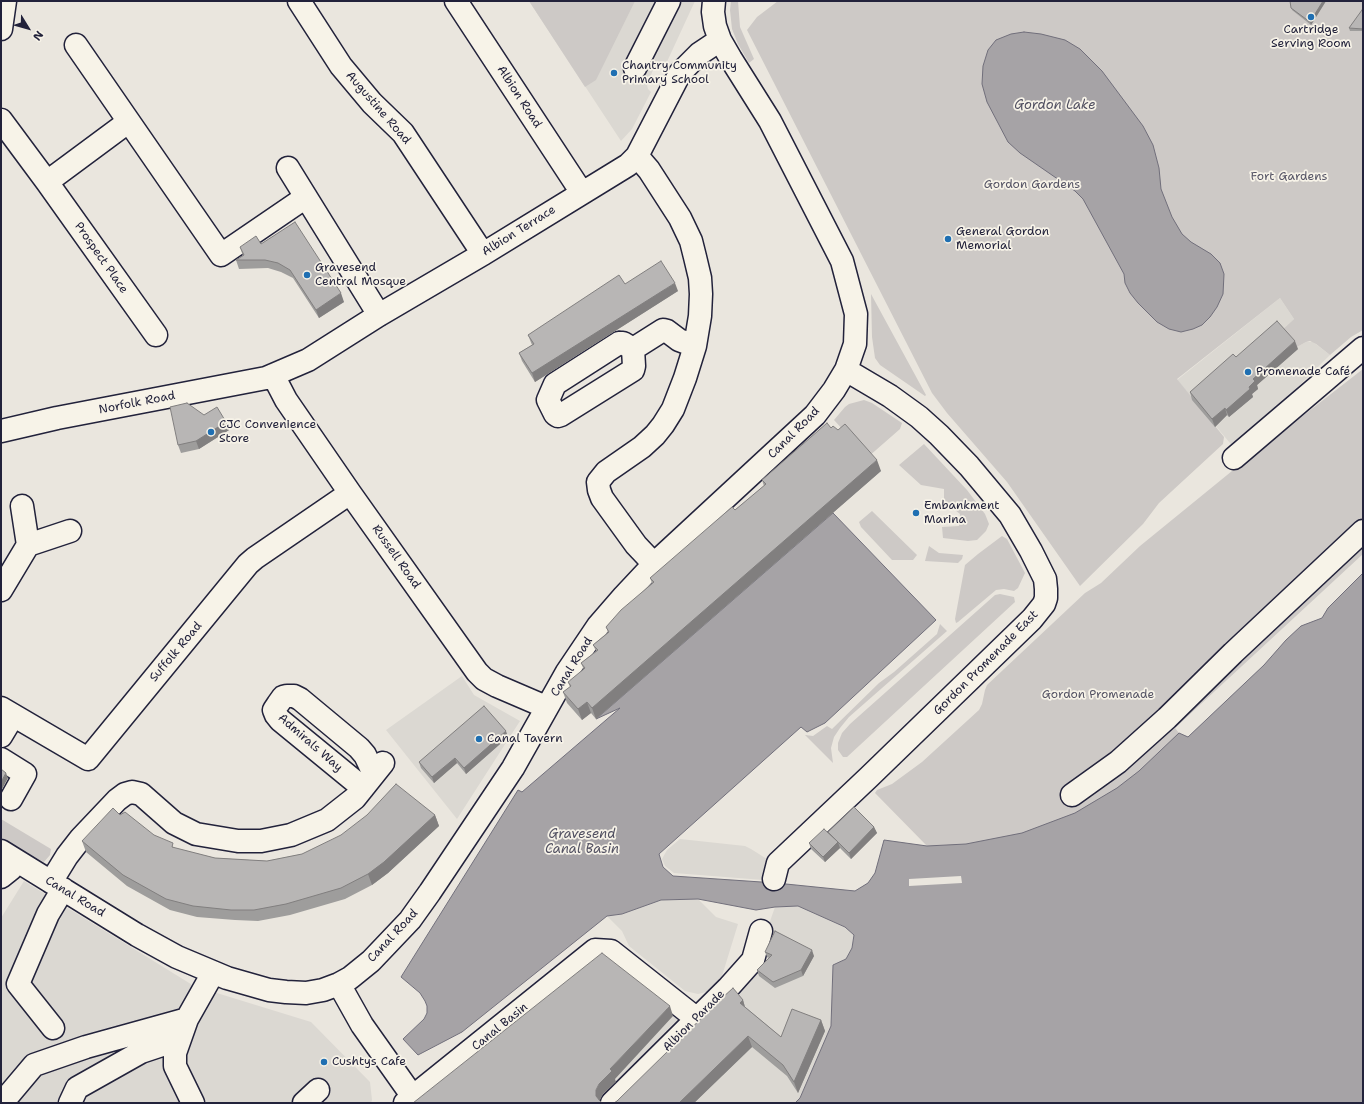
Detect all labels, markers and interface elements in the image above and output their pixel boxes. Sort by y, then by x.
north arrow [8,8,48,48]
marker: Cartridge Serving Room [1306,12,1316,22]
place label: Cartridge Serving Room [1271,23,1351,51]
text: N [29,28,47,44]
place label: Chantry Community Primary School [622,59,737,87]
street label: Albion Road [494,63,544,131]
marker: Chantry Community Primary School [609,68,619,78]
street label: Augustine Road [342,69,414,147]
water label: Gordon Lake [1014,98,1096,114]
park label: Fort Gardens [1251,170,1327,184]
park label: Gordon Gardens [984,178,1080,192]
street label: Albion Terrace [480,203,558,259]
street label: Prospect Place [71,220,131,296]
place label: General Gordon Memorial [956,225,1049,253]
marker: General Gordon Memorial [943,234,953,244]
place label: Gravesend Central Mosque [315,261,406,289]
marker: Gravesend Central Mosque [302,270,312,280]
place label: Promenade Café [1256,365,1350,379]
marker: Promenade Café [1243,367,1253,377]
street label: Norfolk Road [98,389,176,417]
street label: Canal Road [765,404,823,462]
place label: CJC Convenience Store [219,418,316,446]
marker: CJC Convenience Store [206,427,216,437]
place label: Embankment Marina [924,499,999,527]
marker: Embankment Marina [911,508,921,518]
street label: Russell Road [369,522,423,592]
street label: Gordon Promenade East [931,608,1041,718]
street label: Suffolk Road [147,619,205,685]
street label: Canal Road [548,635,596,699]
park label: Gordon Promenade [1042,688,1154,702]
street label: Admirals Way [275,711,345,775]
place label: Canal Tavern [487,732,562,746]
marker: Canal Tavern [474,734,484,744]
water label: Gravesend Canal Basin [545,827,619,858]
street label: Canal Road [42,874,108,920]
street label: Canal Road [365,906,421,966]
street label: Albion Parade [660,987,728,1055]
street label: Canal Basin [469,1000,531,1054]
place label: Cushtys Cafe [332,1055,406,1069]
marker: Cushtys Cafe [319,1057,329,1067]

